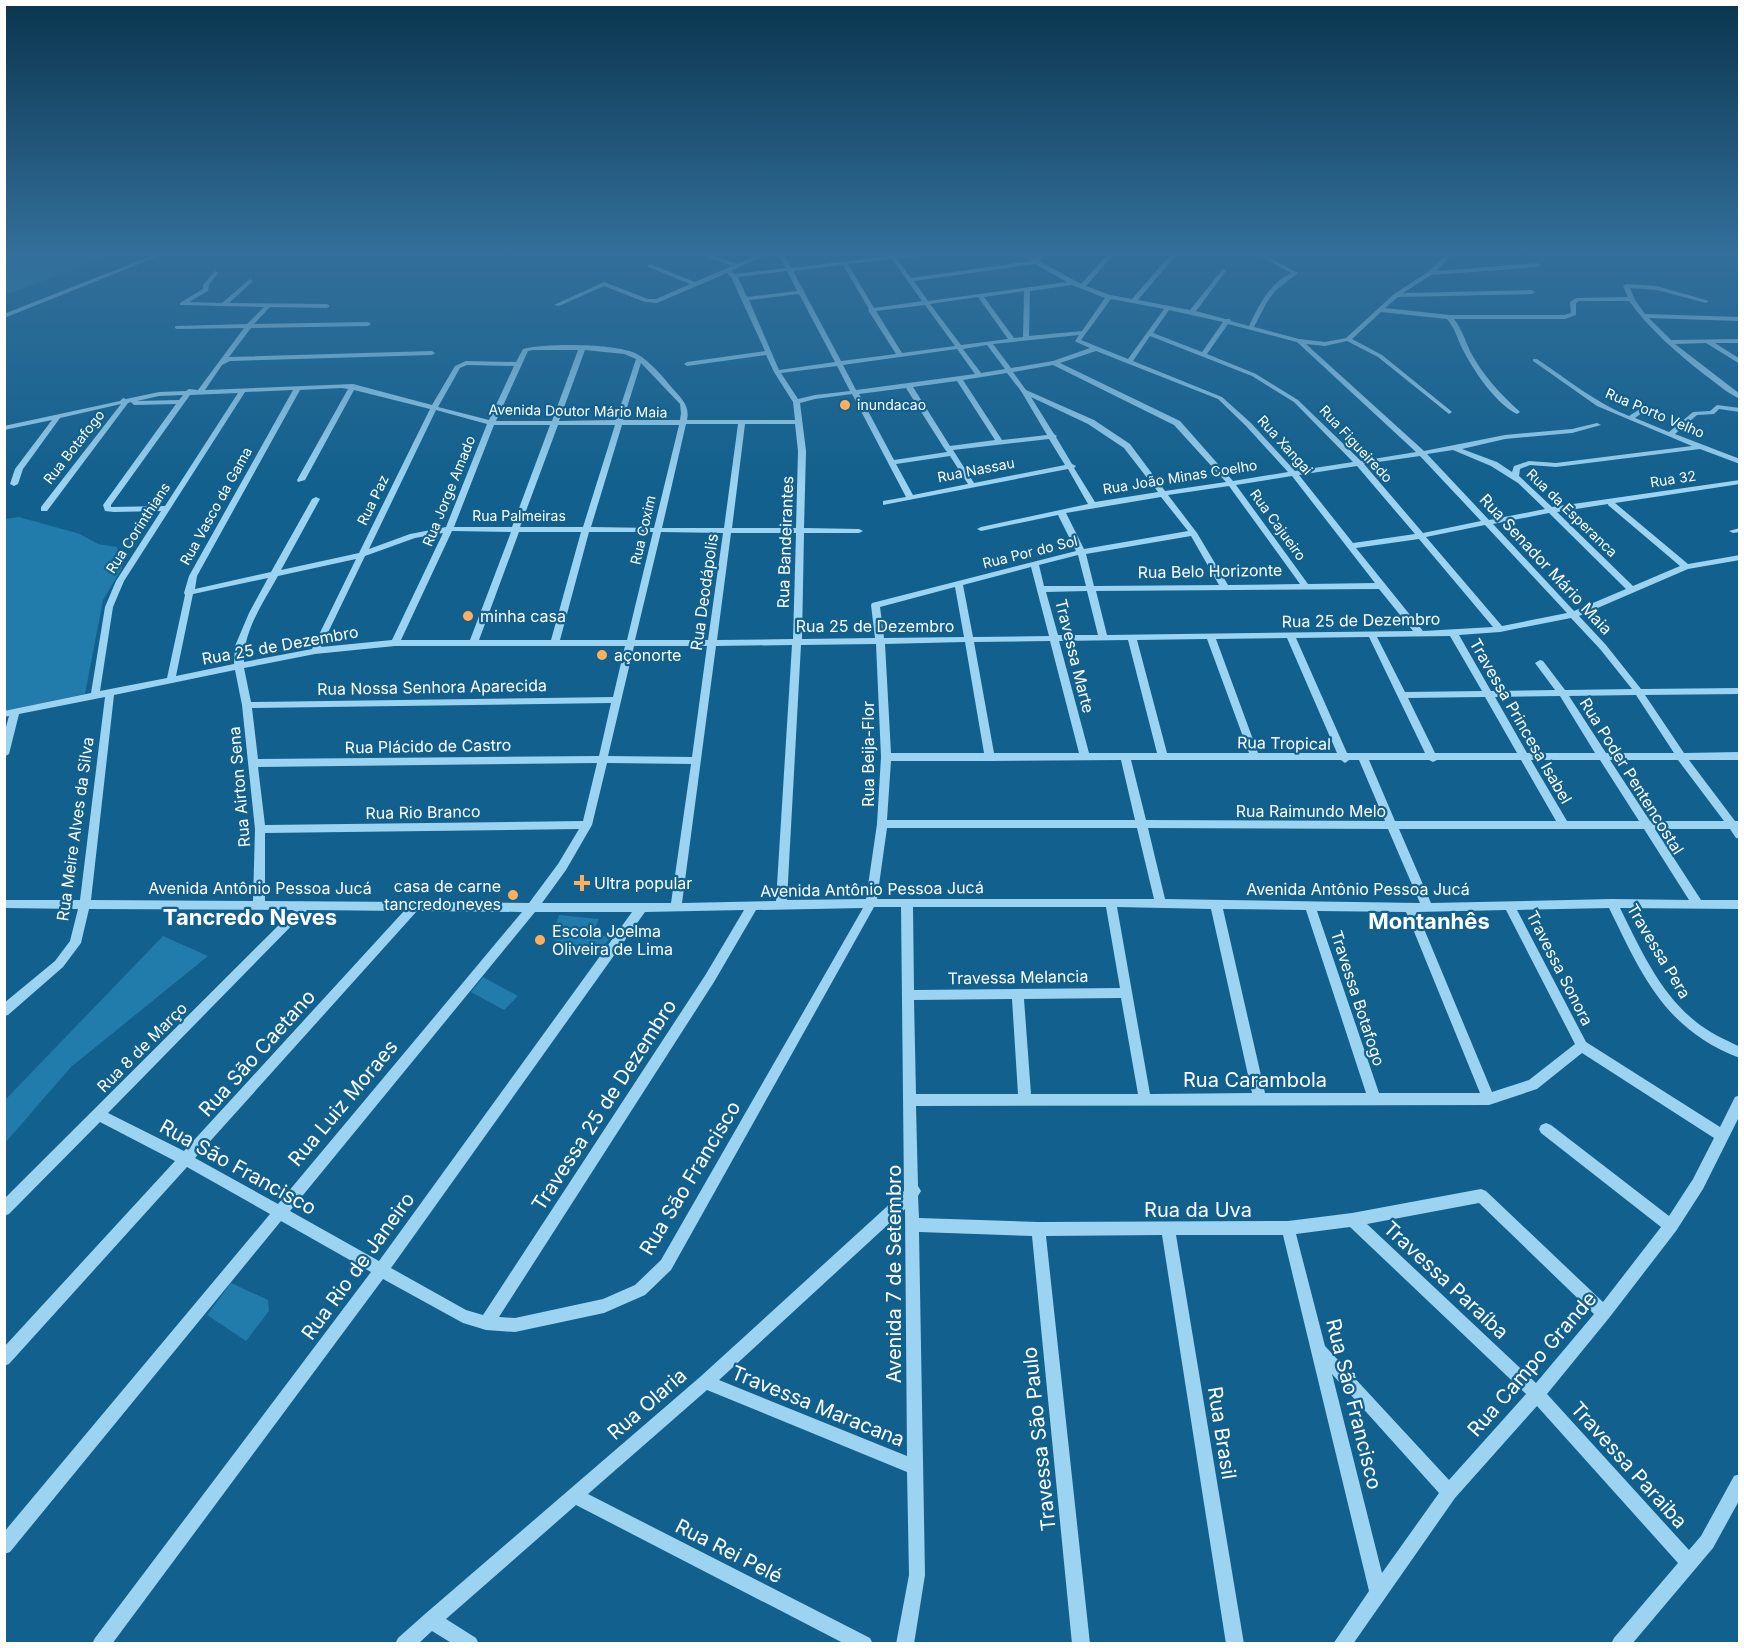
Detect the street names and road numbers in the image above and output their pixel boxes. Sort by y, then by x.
street label: Rua Porto Velho [1603,384,1707,441]
street label: Avenida Doutor Mário Maia [488,400,668,421]
street label: Rua Figueiredo [1316,402,1396,486]
street label: Rua Botafogo [39,406,108,487]
street label: Rua Xangai [1254,412,1316,478]
street label: Rua Jorge Amado [419,433,479,549]
street label: Rua Vasco da Gama [176,444,255,568]
street label: Rua Nassau [936,454,1016,485]
street label: Rua João Minas Coelho [1101,456,1258,497]
street label: Rua da Esperanca [1523,465,1621,560]
street label: Rua 32 [1649,466,1697,491]
street label: Rua Paz [353,472,392,528]
street label: Rua Bandeirantes [773,475,797,609]
street label: Rua Corinthians [102,479,173,576]
street label: Rua Cajueiro [1247,486,1310,564]
street label: Rua Senador Mário Maia [1476,489,1616,639]
street label: Rua Coxim [626,494,659,566]
street label: Rua Palmeiras [472,507,566,524]
street label: Rua Deodápolis [686,532,722,652]
street label: Rua Por do Sol [981,532,1079,572]
street label: Rua Belo Horizonte [1137,560,1283,582]
street label: Travessa Marte [1051,597,1099,715]
street label: Rua 25 de Dezembro [1282,609,1440,631]
street label: Rua 25 de Dezembro [796,616,954,636]
street label: Rua 25 de Dezembro [200,621,360,669]
street label: Travessa Princesa Isabel [1465,635,1577,807]
street label: Rua Nossa Senhora Aparecida [317,675,547,699]
street label: Rua Poder Pentencostal [1576,694,1688,858]
street label: Rua Beija-Flor [858,701,878,807]
street label: Rua Airton Sena [224,726,254,848]
street label: Rua Tropical [1237,732,1331,754]
street label: Rua Plácido de Castro [345,735,511,757]
street label: Rua Meire Alves da Silva [52,736,98,922]
street label: Rua Rio Branco [365,801,481,823]
street label: Rua Raimundo Melo [1236,801,1386,821]
street label: Avenida Antônio Pessoa Jucá [760,877,984,901]
street label: Avenida Antônio Pessoa Jucá [148,878,372,898]
street label: Avenida Antônio Pessoa Jucá [1246,879,1470,899]
street label: Travessa Pera [1623,900,1695,1002]
street label: Travessa Sonora [1522,907,1598,1029]
street label: Travessa Botafogo [1327,928,1389,1068]
street label: Travessa Melancia [948,966,1088,988]
street label: Rua São Caetano [194,985,320,1121]
street label: Travessa 25 de Dezembro [527,995,681,1215]
street label: Rua 8 de Março [93,998,191,1096]
street label: Rua Luiz Moraes [283,1035,403,1171]
street label: Rua Carambola [1183,1068,1327,1092]
street label: Rua São Francisco [635,1097,745,1259]
street label: Rua São Francisco [156,1114,320,1220]
street label: Avenida 7 de Setembro [882,1165,906,1383]
street label: Rua Rio de Janeiro [296,1188,420,1344]
street label: Rua da Uva [1144,1198,1252,1222]
street label: Travessa Paraíba [1379,1216,1513,1344]
street label: Rua Campo Grande [1463,1287,1601,1441]
street label: Rua São Francisco [1321,1316,1387,1492]
street label: Travessa São Paulo [1017,1346,1061,1532]
street label: Travessa Maracana [728,1360,908,1452]
street label: Rua Olaria [603,1363,691,1445]
street label: Rua Brasil [1203,1385,1241,1481]
street label: Travessa Paraiba [1566,1397,1692,1533]
street label: Rua Rei Pelé [671,1514,787,1588]

